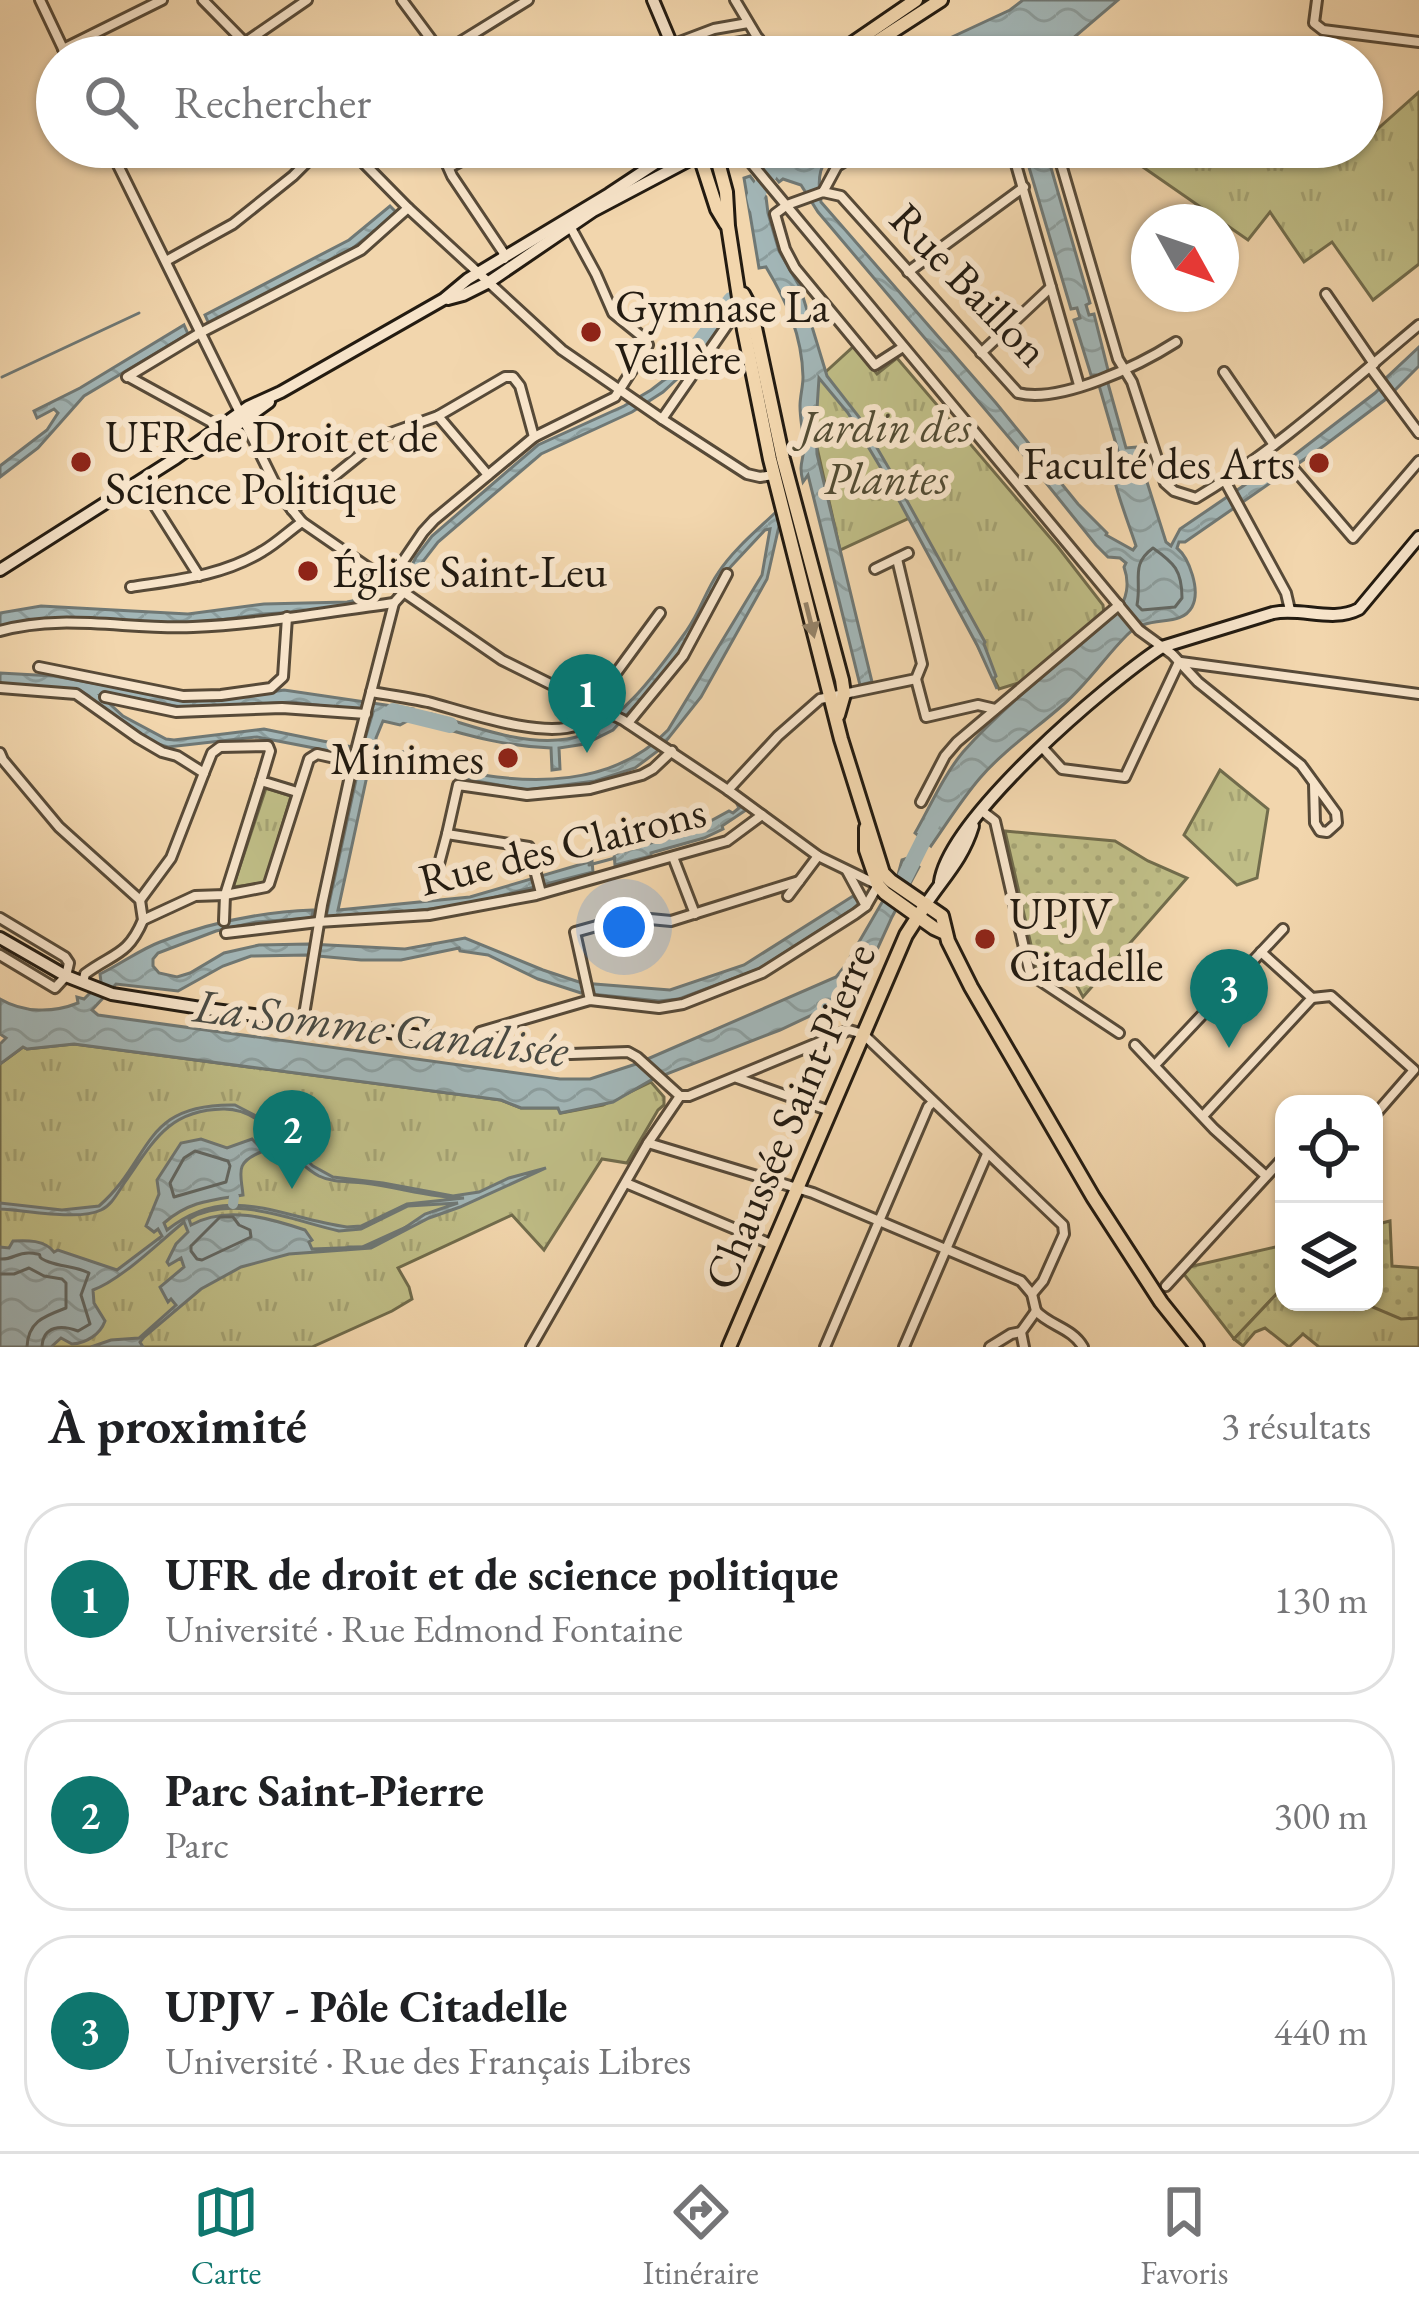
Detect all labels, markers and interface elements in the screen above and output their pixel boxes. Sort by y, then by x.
search box [36,36,1383,168]
icon: search [78,69,144,135]
text: Rechercher [174,73,371,131]
street label: Rue Baillon [878,190,1062,378]
north arrow [1131,204,1239,312]
place label: Gymnase La Veillère [615,277,830,387]
marker: Gymnase La Veillère [578,319,604,345]
park label: Jardin des Plantes [792,397,972,507]
place label: UFR de Droit et de Science Politique [105,407,438,517]
place label: Faculté des Arts [1023,434,1295,492]
marker: UFR de Droit et de Science Politique [68,449,94,475]
marker: Faculté des Arts [1306,450,1332,476]
place label: Église Saint-Leu [332,542,608,600]
marker: Église Saint-Leu [295,558,321,584]
one-way arrow [801,602,820,639]
pin: 1 [548,654,626,753]
place label: Minimes [331,729,484,787]
marker: Minimes [495,745,521,771]
street label: Rue des Clairons [413,781,711,909]
place label: UPJV Citadelle [1009,884,1164,994]
your location [594,897,654,957]
marker: UPJV Citadelle [972,926,998,952]
street label: Chaussée Saint-Pierre [690,934,888,1298]
pin: 3 [1190,949,1268,1048]
water label: La Somme Canalisée [189,973,573,1081]
pin: 2 [253,1090,331,1189]
map controls [1275,1095,1383,1311]
button: locate [1275,1095,1383,1203]
button: layers [1275,1203,1383,1311]
text: À proximité [48,1392,307,1458]
text: 3 résultats [1221,1400,1371,1451]
text: UFR de droit et de science politique [165,1545,839,1603]
text: 1 [80,1574,100,1625]
text: 130 m [1274,1574,1368,1625]
text: Université · Rue Edmond Fontaine [165,1603,683,1654]
text: Parc Saint-Pierre [165,1761,484,1819]
text: 2 [80,1790,100,1841]
text: 300 m [1274,1790,1368,1841]
text: Parc [165,1819,229,1870]
text: UPJV - Pôle Citadelle [165,1977,568,2035]
text: 3 [80,2006,100,2057]
text: 440 m [1274,2006,1368,2057]
text: Université · Rue des Français Libres [165,2035,691,2086]
tab: Carte [191,2179,262,2294]
tab: Itinéraire [643,2179,759,2294]
tab: Favoris [1140,2179,1228,2294]

